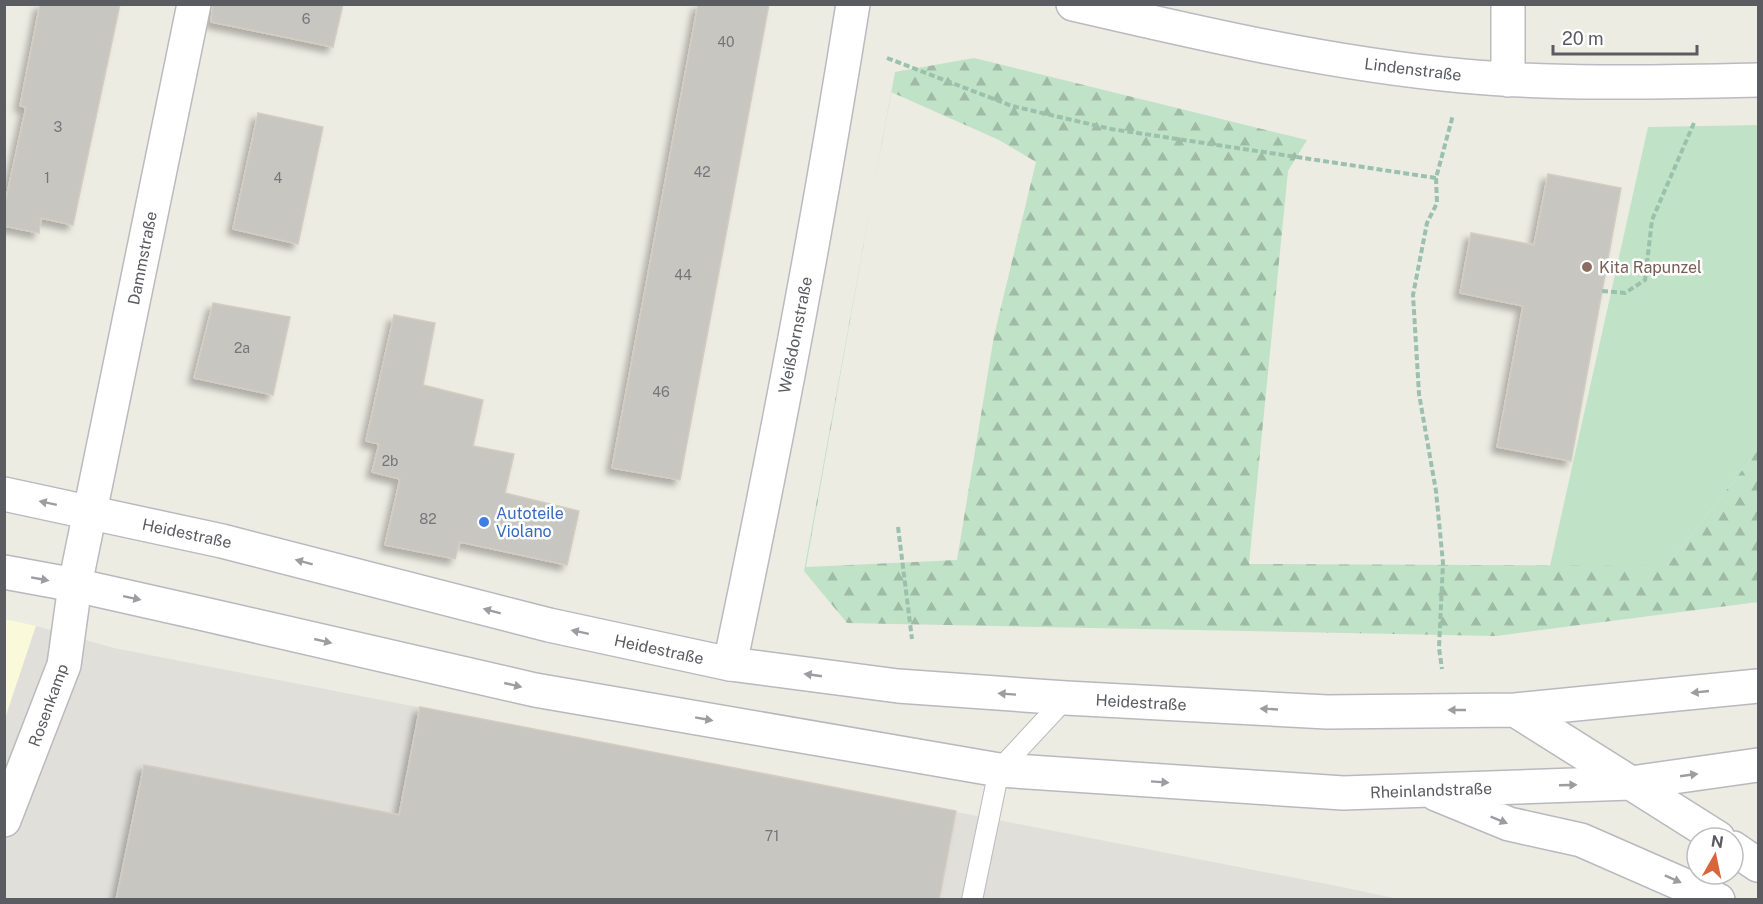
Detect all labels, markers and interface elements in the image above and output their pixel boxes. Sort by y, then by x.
house number: 6 [302,11,311,27]
scale bar [1553,18,1697,56]
text: 20 m [1562,28,1604,49]
house number: 40 [717,34,735,50]
street label: Lindenstraße [1363,54,1463,85]
house number: 3 [54,119,63,135]
house number: 42 [693,164,711,180]
house number: 1 [44,170,50,186]
house number: 4 [274,170,283,186]
street label: Dammstraße [124,210,161,307]
place label: Kita Rapunzel [1599,258,1702,277]
marker: Kita Rapunzel [1580,260,1594,274]
house number: 44 [674,267,692,283]
street label: Weißdornstraße [775,275,816,395]
house number: 2a [234,340,250,356]
house number: 46 [652,384,670,400]
house number: 2b [382,453,398,469]
one-way arrow [38,498,57,508]
place label: Autoteile Violano [496,504,564,541]
house number: 82 [419,511,437,527]
street label: Heidestraße [140,515,233,552]
marker: Autoteile Violano [477,515,491,529]
one-way arrow [295,556,313,566]
one-way arrow [31,575,50,584]
one-way arrow [123,593,142,603]
one-way arrow [483,605,502,615]
one-way arrow [571,627,590,636]
street label: Heidestraße [612,631,705,668]
one-way arrow [313,637,332,646]
street label: Rosenkamp [25,661,72,749]
one-way arrow [804,670,823,680]
one-way arrow [503,681,522,690]
one-way arrow [1691,687,1710,697]
one-way arrow [998,689,1017,699]
street label: Heidestraße [1095,691,1187,714]
one-way arrow [1259,705,1278,714]
one-way arrow [1447,705,1466,715]
one-way arrow [695,715,714,724]
one-way arrow [1680,771,1699,780]
one-way arrow [1151,777,1170,787]
street label: Rheinlandstraße [1370,779,1492,802]
one-way arrow [1559,781,1578,790]
one-way arrow [1491,815,1509,825]
north arrow [1685,826,1745,886]
house number: 71 [765,828,779,844]
text: N [1710,831,1725,852]
one-way arrow [1664,875,1682,885]

